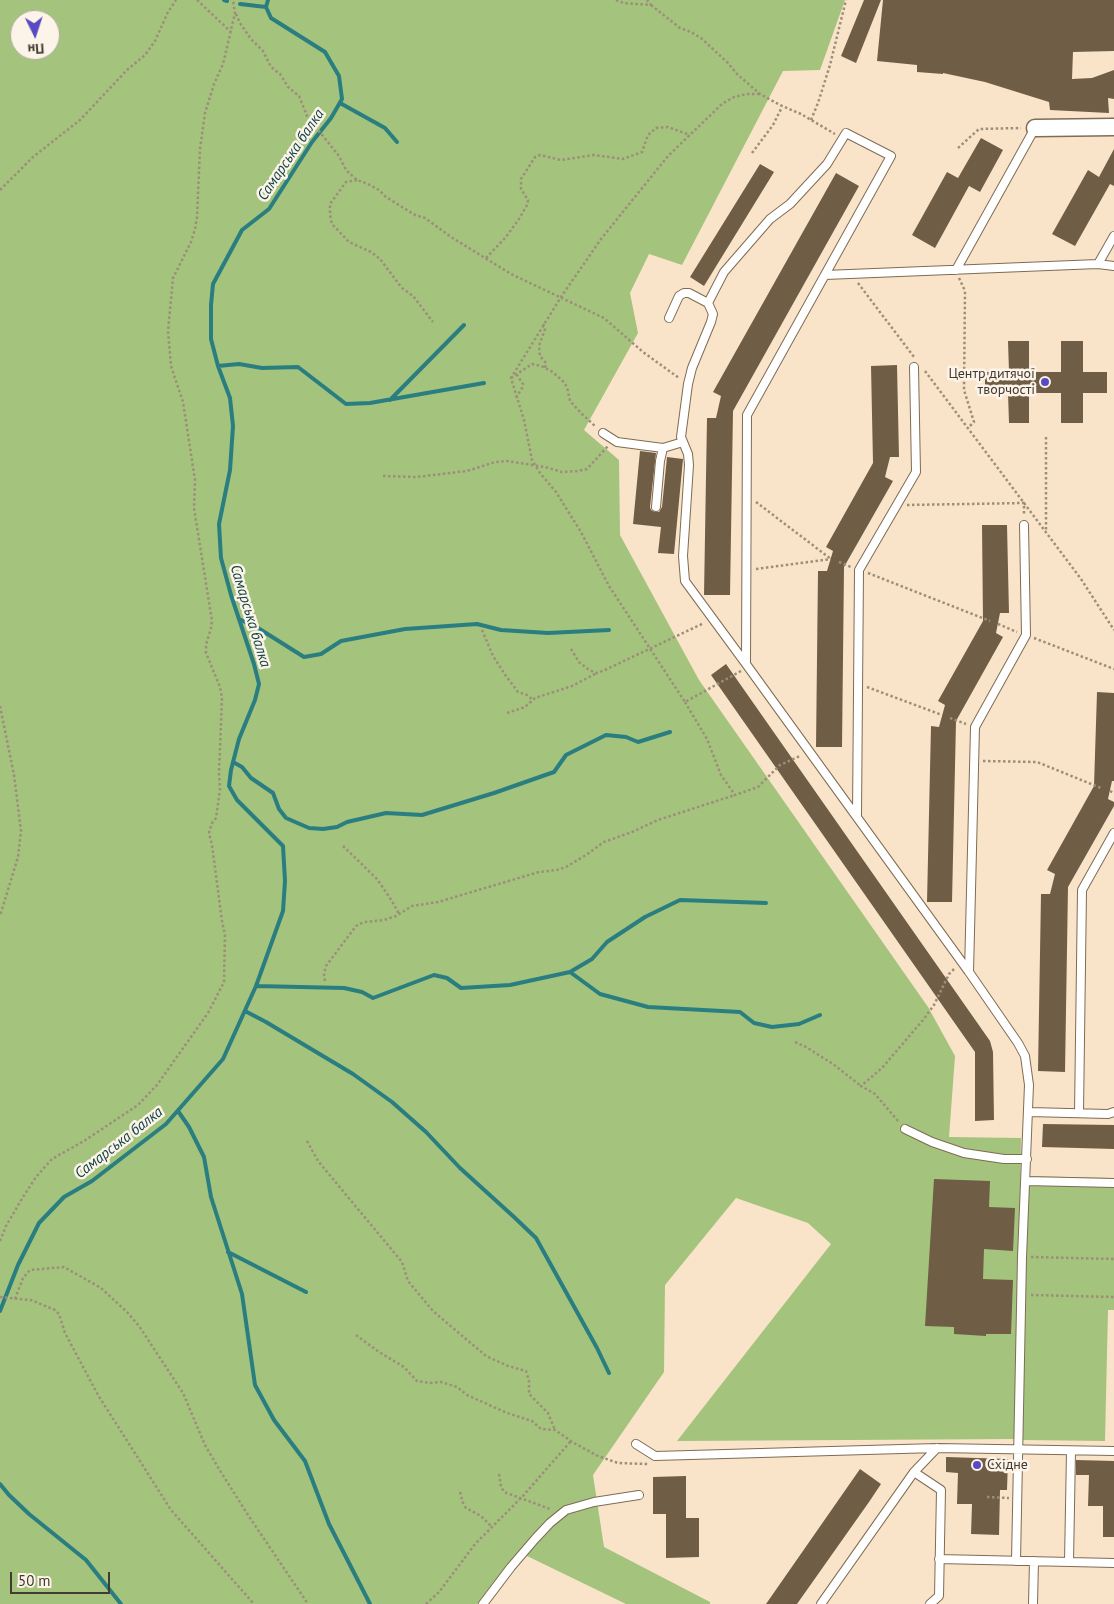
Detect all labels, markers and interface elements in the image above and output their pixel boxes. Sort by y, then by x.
north arrow [10,10,60,60]
text: Пн [27,39,45,59]
water label: Самарська балка [254,106,328,204]
place label: Центр дитячої творчості [948,366,1035,398]
marker: Центр дитячої творчості [1039,376,1051,388]
water label: Самарська балка [226,563,274,669]
water label: Самарська балка [72,1103,166,1183]
place label: Східне [987,1457,1028,1473]
marker: Східне [971,1459,983,1471]
scale bar [12,1562,112,1594]
text: 50 m [18,1571,51,1590]

